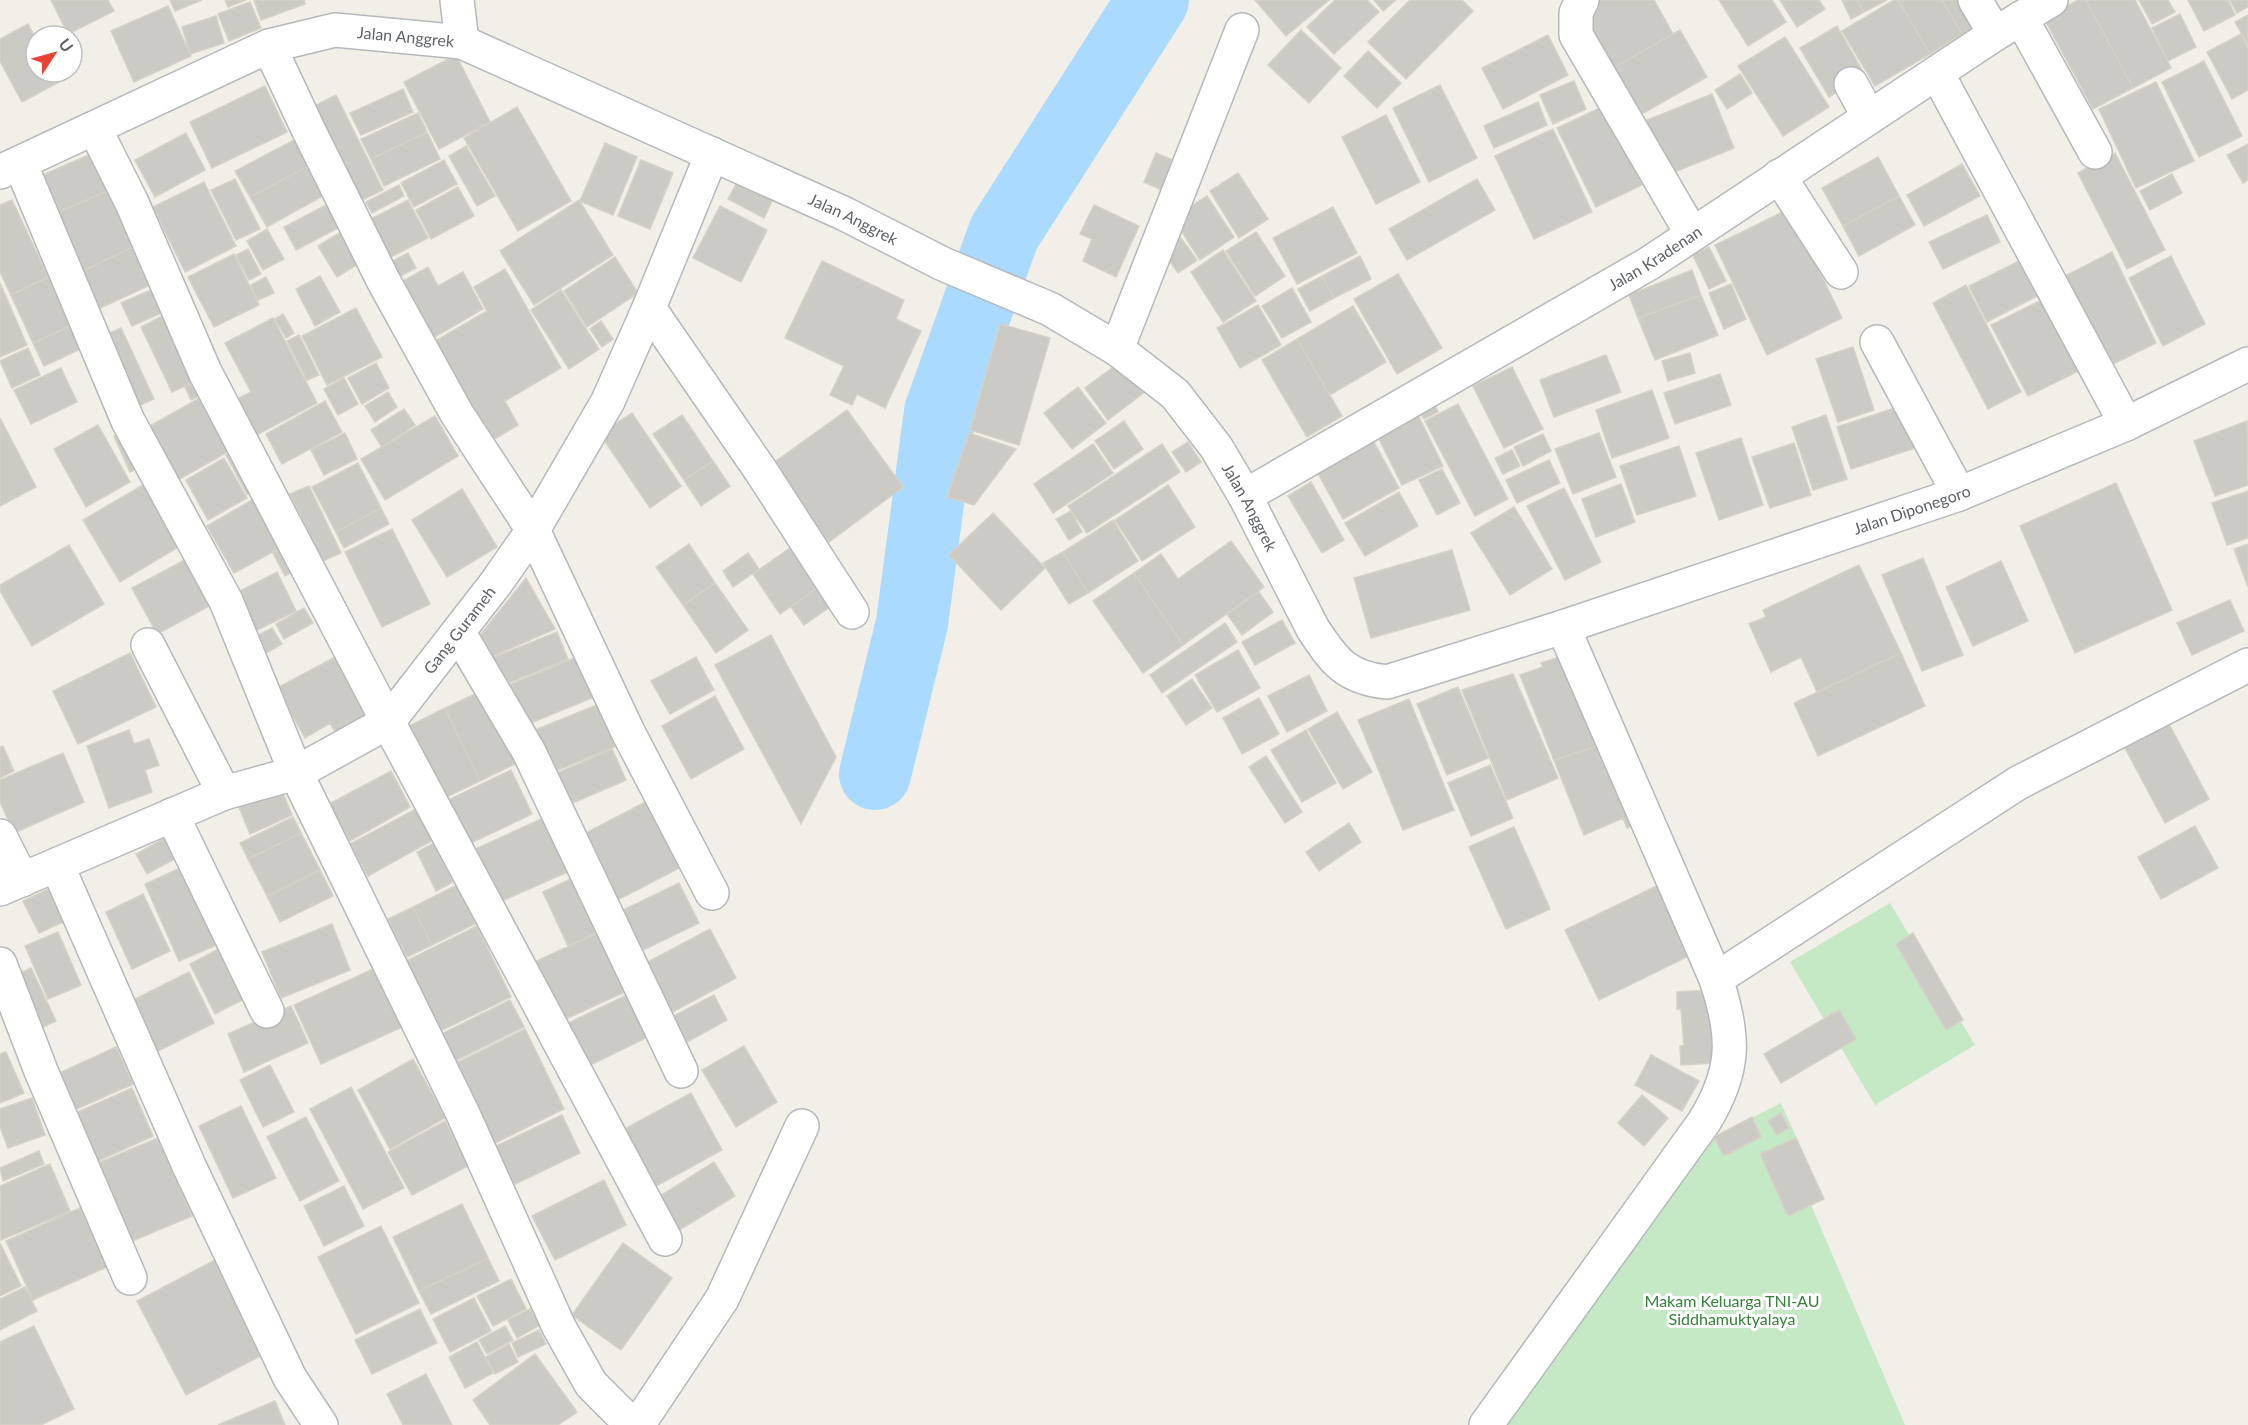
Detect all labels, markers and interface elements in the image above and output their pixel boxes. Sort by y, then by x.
street label: Jalan Anggrek [357,22,456,50]
north arrow [24,24,84,84]
text: U [55,34,78,55]
street label: Jalan Anggrek [806,189,902,249]
street label: Jalan Kradenan [1605,221,1705,294]
street label: Jalan Anggrek [1219,460,1282,555]
street label: Jalan Diponegoro [1851,480,1973,538]
street label: Gang Gurameh [419,582,499,677]
park label: Makam Keluarga TNI-AU Siddhamuktyalaya [1645,1291,1819,1328]

